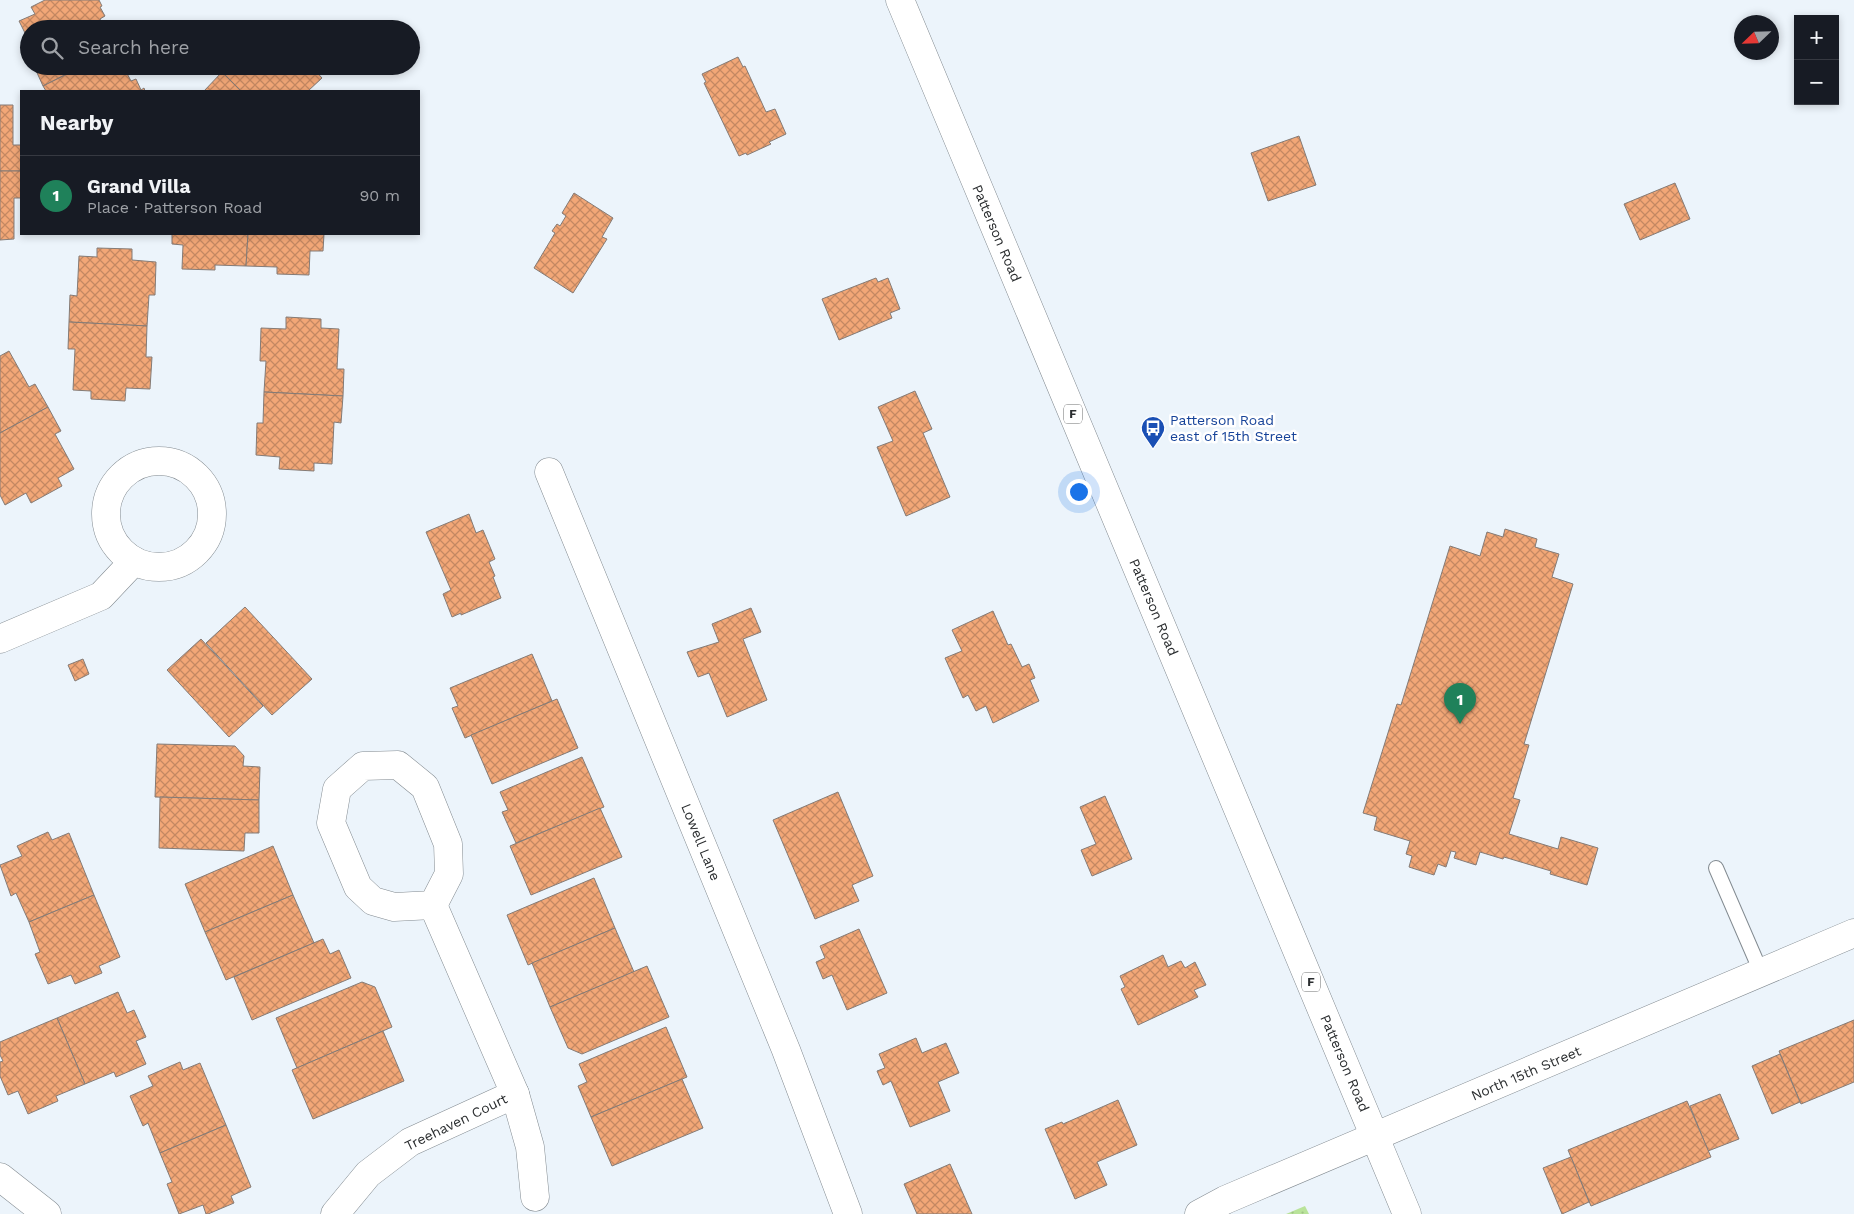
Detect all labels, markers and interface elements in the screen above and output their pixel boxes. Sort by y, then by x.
north arrow [1734,15,1779,60]
map controls [1794,15,1839,105]
button: + [1794,15,1839,60]
search box [20,20,420,75]
icon: search [38,34,66,62]
text: Search here [78,36,189,59]
button: − [1794,60,1839,105]
text: Nearby [40,110,113,135]
text: Grand Villa [87,175,190,198]
street label: Patterson Road [969,182,1025,284]
text: 1 [53,186,59,205]
text: 90 m [359,186,400,205]
text: Place · Patterson Road [87,198,262,217]
road number: F [1064,404,1082,424]
place label: Patterson Road east of 15th Street [1170,412,1297,444]
bus stop icon: Patterson Road east of 15th Street [1140,415,1166,449]
your location [1066,479,1092,505]
street label: Patterson Road [1126,556,1182,658]
pin: 1 [1444,683,1476,724]
street label: Lowell Lane [678,801,724,883]
road number: F [1302,972,1320,992]
street label: Patterson Road [1317,1012,1373,1114]
street label: North 15th Street [1469,1043,1584,1103]
street label: Treehaven Court [402,1090,510,1154]

